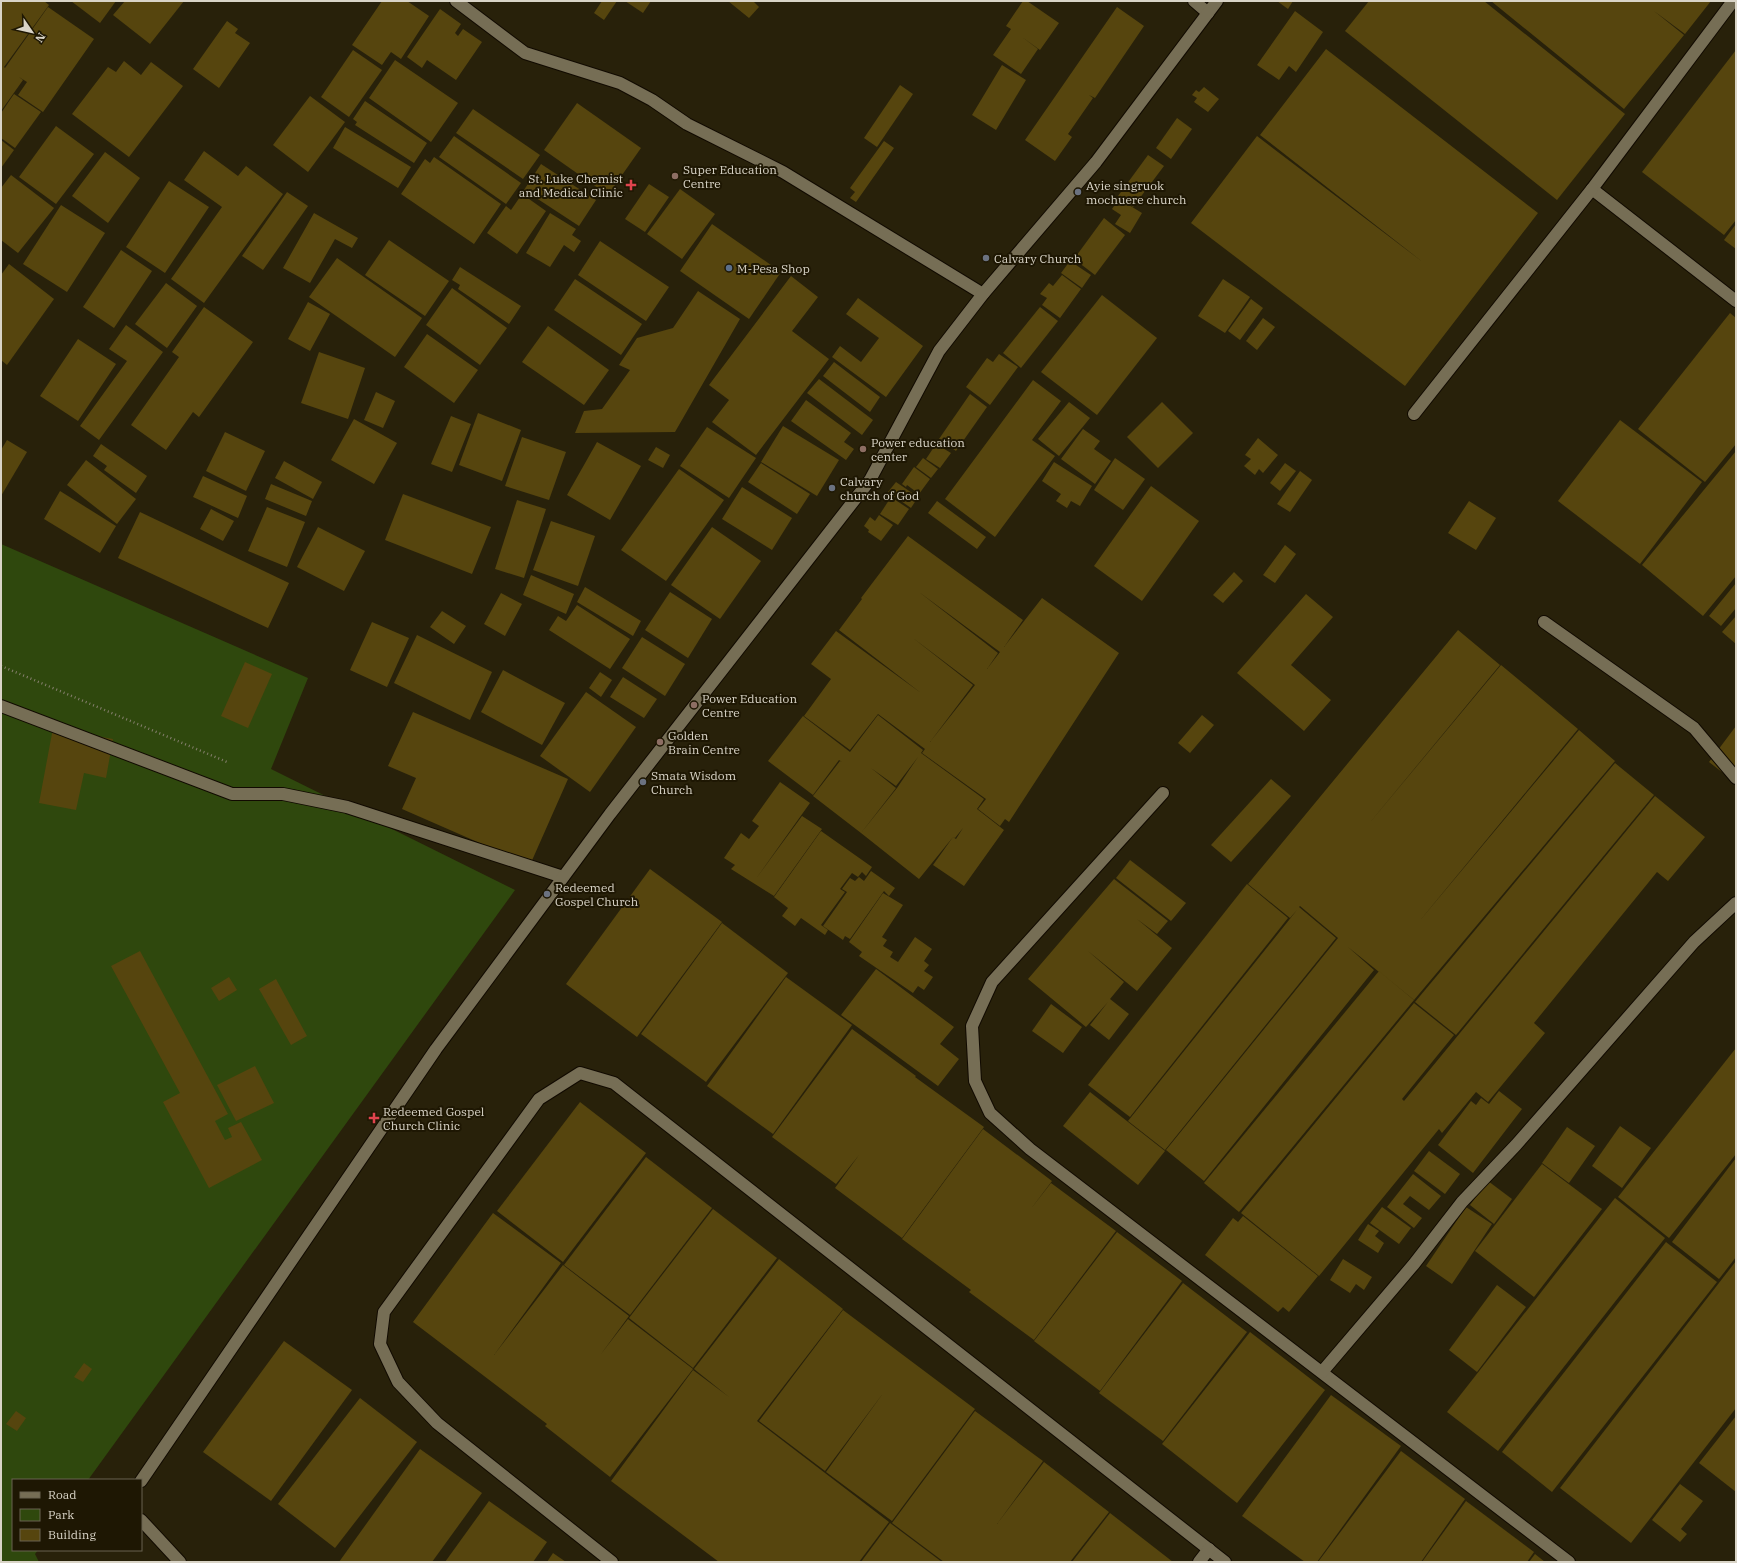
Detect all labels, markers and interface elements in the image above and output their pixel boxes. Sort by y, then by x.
north arrow [12,12,52,52]
text: N [32,30,49,45]
place label: Super Education Centre [683,162,777,191]
place label: St. Luke Chemist and Medical Clinic [519,171,623,200]
marker: Super Education Centre [670,171,680,181]
place label: Ayie singruok mochuere church [1086,178,1187,207]
marker: St. Luke Chemist and Medical Clinic [626,180,636,190]
marker: Ayie singruok mochuere church [1073,187,1083,197]
place label: Calvary Church [994,251,1082,266]
marker: Calvary Church [981,253,991,263]
place label: M-Pesa Shop [737,261,810,276]
marker: M-Pesa Shop [724,263,734,273]
place label: Power education center [871,435,965,464]
marker: Power education center [858,444,868,454]
place label: Calvary church of God [840,474,919,503]
marker: Calvary church of God [827,483,837,493]
place label: Power Education Centre [702,691,797,720]
marker: Power Education Centre [689,700,699,710]
place label: Golden Brain Centre [668,728,740,757]
marker: Golden Brain Centre [655,737,665,747]
place label: Smata Wisdom Church [651,768,737,797]
marker: Smata Wisdom Church [638,777,648,787]
place label: Redeemed Gospel Church [555,880,639,909]
marker: Redeemed Gospel Church [542,889,552,899]
place label: Redeemed Gospel Church Clinic [383,1104,485,1133]
marker: Redeemed Gospel Church Clinic [368,1112,380,1124]
legend [12,1479,142,1551]
text: Road [48,1487,77,1502]
text: Park [48,1507,74,1522]
text: Building [48,1527,96,1542]

